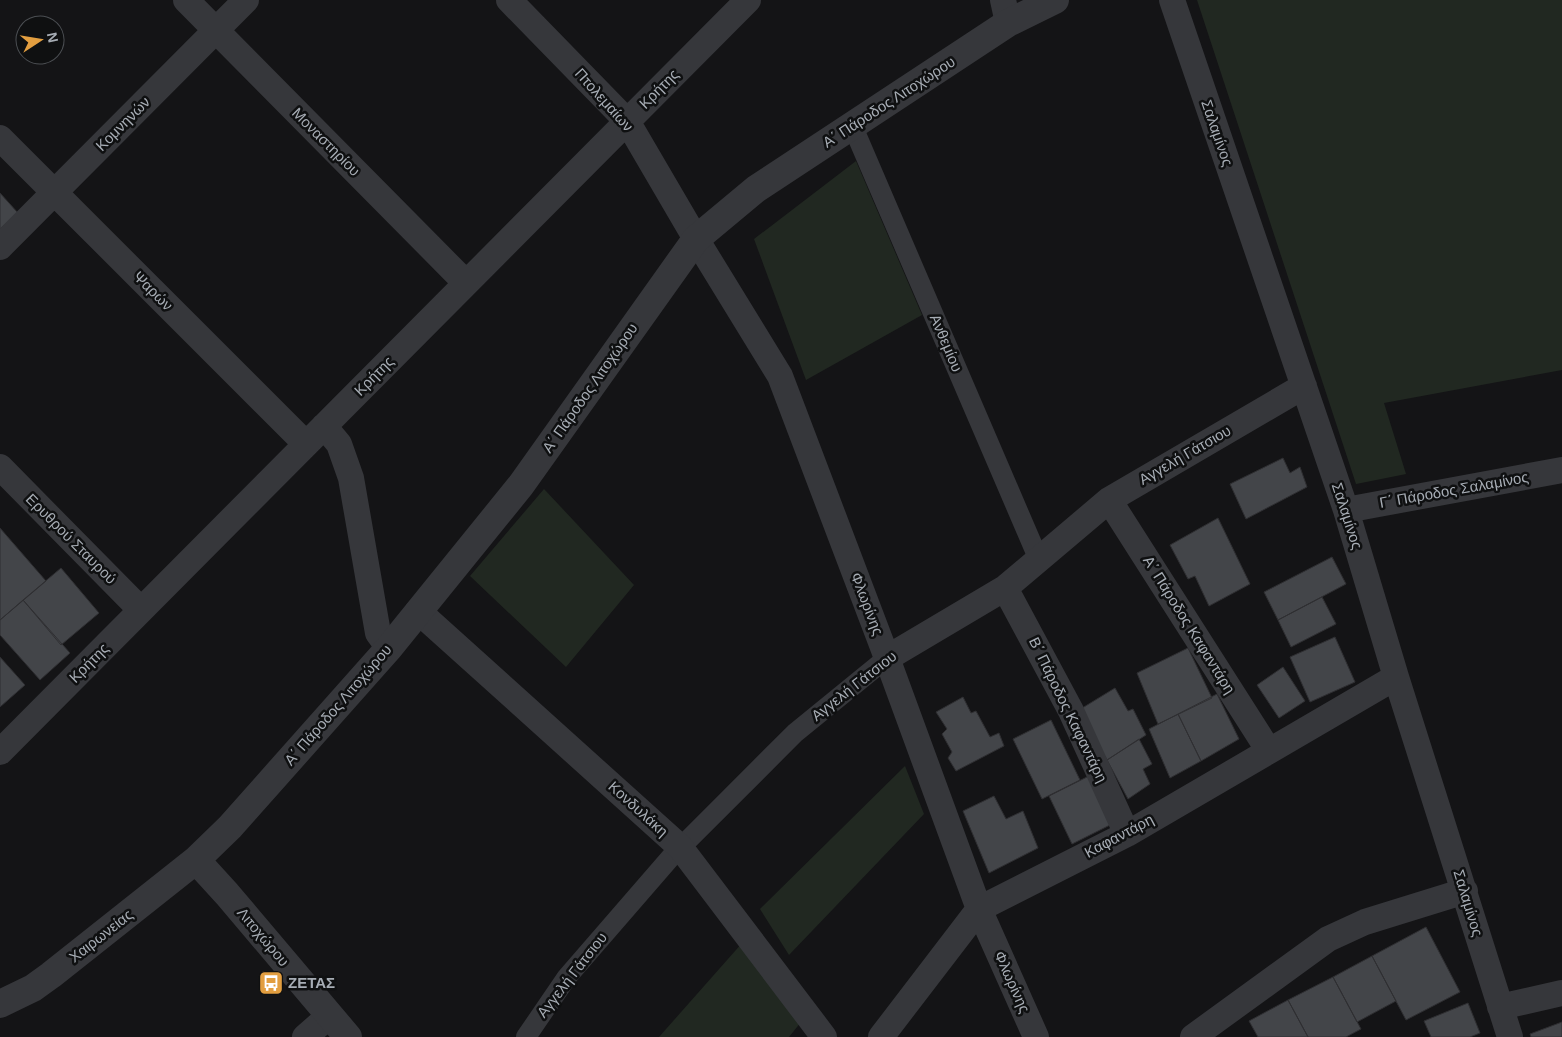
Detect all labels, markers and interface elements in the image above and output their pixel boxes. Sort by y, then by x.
north arrow [15,15,65,65]
text: N [44,31,62,44]
street label: Α΄ Πάροδος Λιτοχώρου [819,52,958,151]
street label: Πτολεμαίων [572,65,637,135]
street label: Κρήτης [636,66,682,112]
street label: Κομνηνών [92,93,153,154]
street label: Σαλαμίνος [1198,97,1237,168]
street label: Μοναστηρίου [289,104,364,179]
street label: Ψαρών [130,268,176,314]
street label: Ανθεμίου [927,312,966,374]
street label: Α΄ Πάροδος Λιτοχώρου [538,320,641,456]
street label: Κρήτης [351,353,397,399]
street label: Αγγελή Γάτσιου [1136,421,1234,488]
street label: Γ΄ Πάροδος Σαλαμίνος [1378,468,1530,511]
street label: Σαλαμίνος [1329,480,1366,551]
street label: Ερυθρού Σταυρού [23,490,120,587]
street label: Α΄ Πάροδος Καφαντάρη [1140,553,1239,697]
street label: Φλωρίνης [848,570,887,638]
street label: Β΄ Πάροδος Καφαντάρη [1026,634,1111,785]
street label: Κρήτης [66,640,112,686]
street label: Α΄ Πάροδος Λιτοχώρου [281,641,395,768]
street label: Αγγελή Γάτσιου [808,647,900,724]
street label: Κονδυλάκη [605,778,672,840]
street label: Καφαντάρη [1081,810,1156,861]
street label: Σαλαμίνος [1450,867,1487,938]
street label: Λιτοχώρου [234,904,293,969]
street label: Χαιρωνείας [66,906,136,966]
street label: Αγγελή Γάτσιου [533,929,610,1021]
street label: Φλωρίνης [991,948,1034,1015]
bus stop icon: ΖΕΤΑΣ [258,970,284,996]
place label: ΖΕΤΑΣ [288,974,335,991]

